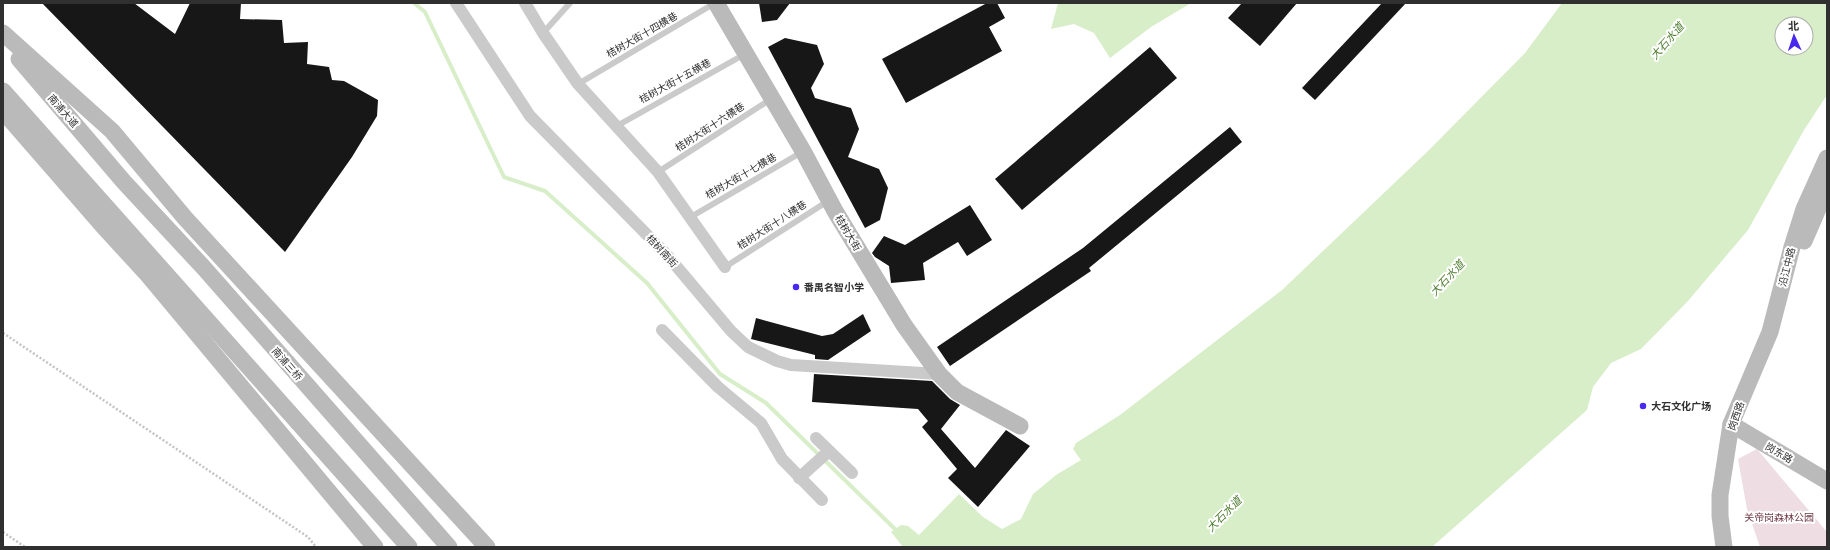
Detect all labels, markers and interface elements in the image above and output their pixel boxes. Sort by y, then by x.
street label: 桔树大街十四横巷 [605,10,679,60]
north arrow [1774,16,1814,56]
water label: 大石水道 [1648,19,1687,62]
text: 北 [1788,20,1799,32]
street label: 桔树大街十五横巷 [637,57,713,105]
street label: 南浦大道 [46,92,80,130]
street label: 桔树大街十六横巷 [673,101,747,153]
street label: 桔树大街十七横巷 [704,151,778,201]
street label: 桔树大街十八横巷 [735,199,809,251]
street label: 桔树大街 [833,213,863,253]
street label: 桔树南街 [644,233,680,269]
street label: 沿江中路 [1777,246,1797,288]
water label: 大石水道 [1428,256,1468,298]
marker: 番禺名智小学 [791,282,801,292]
place label: 番禺名智小学 [804,282,864,293]
street label: 南浦三桥 [270,345,304,383]
place label: 大石文化广场 [1651,400,1711,412]
street label: 岗西路 [1726,400,1746,432]
marker: 大石文化广场 [1638,401,1648,411]
street label: 岗东路 [1763,441,1795,465]
water label: 大石水道 [1204,493,1245,534]
park label: 关帝岗森林公园 [1744,512,1814,523]

